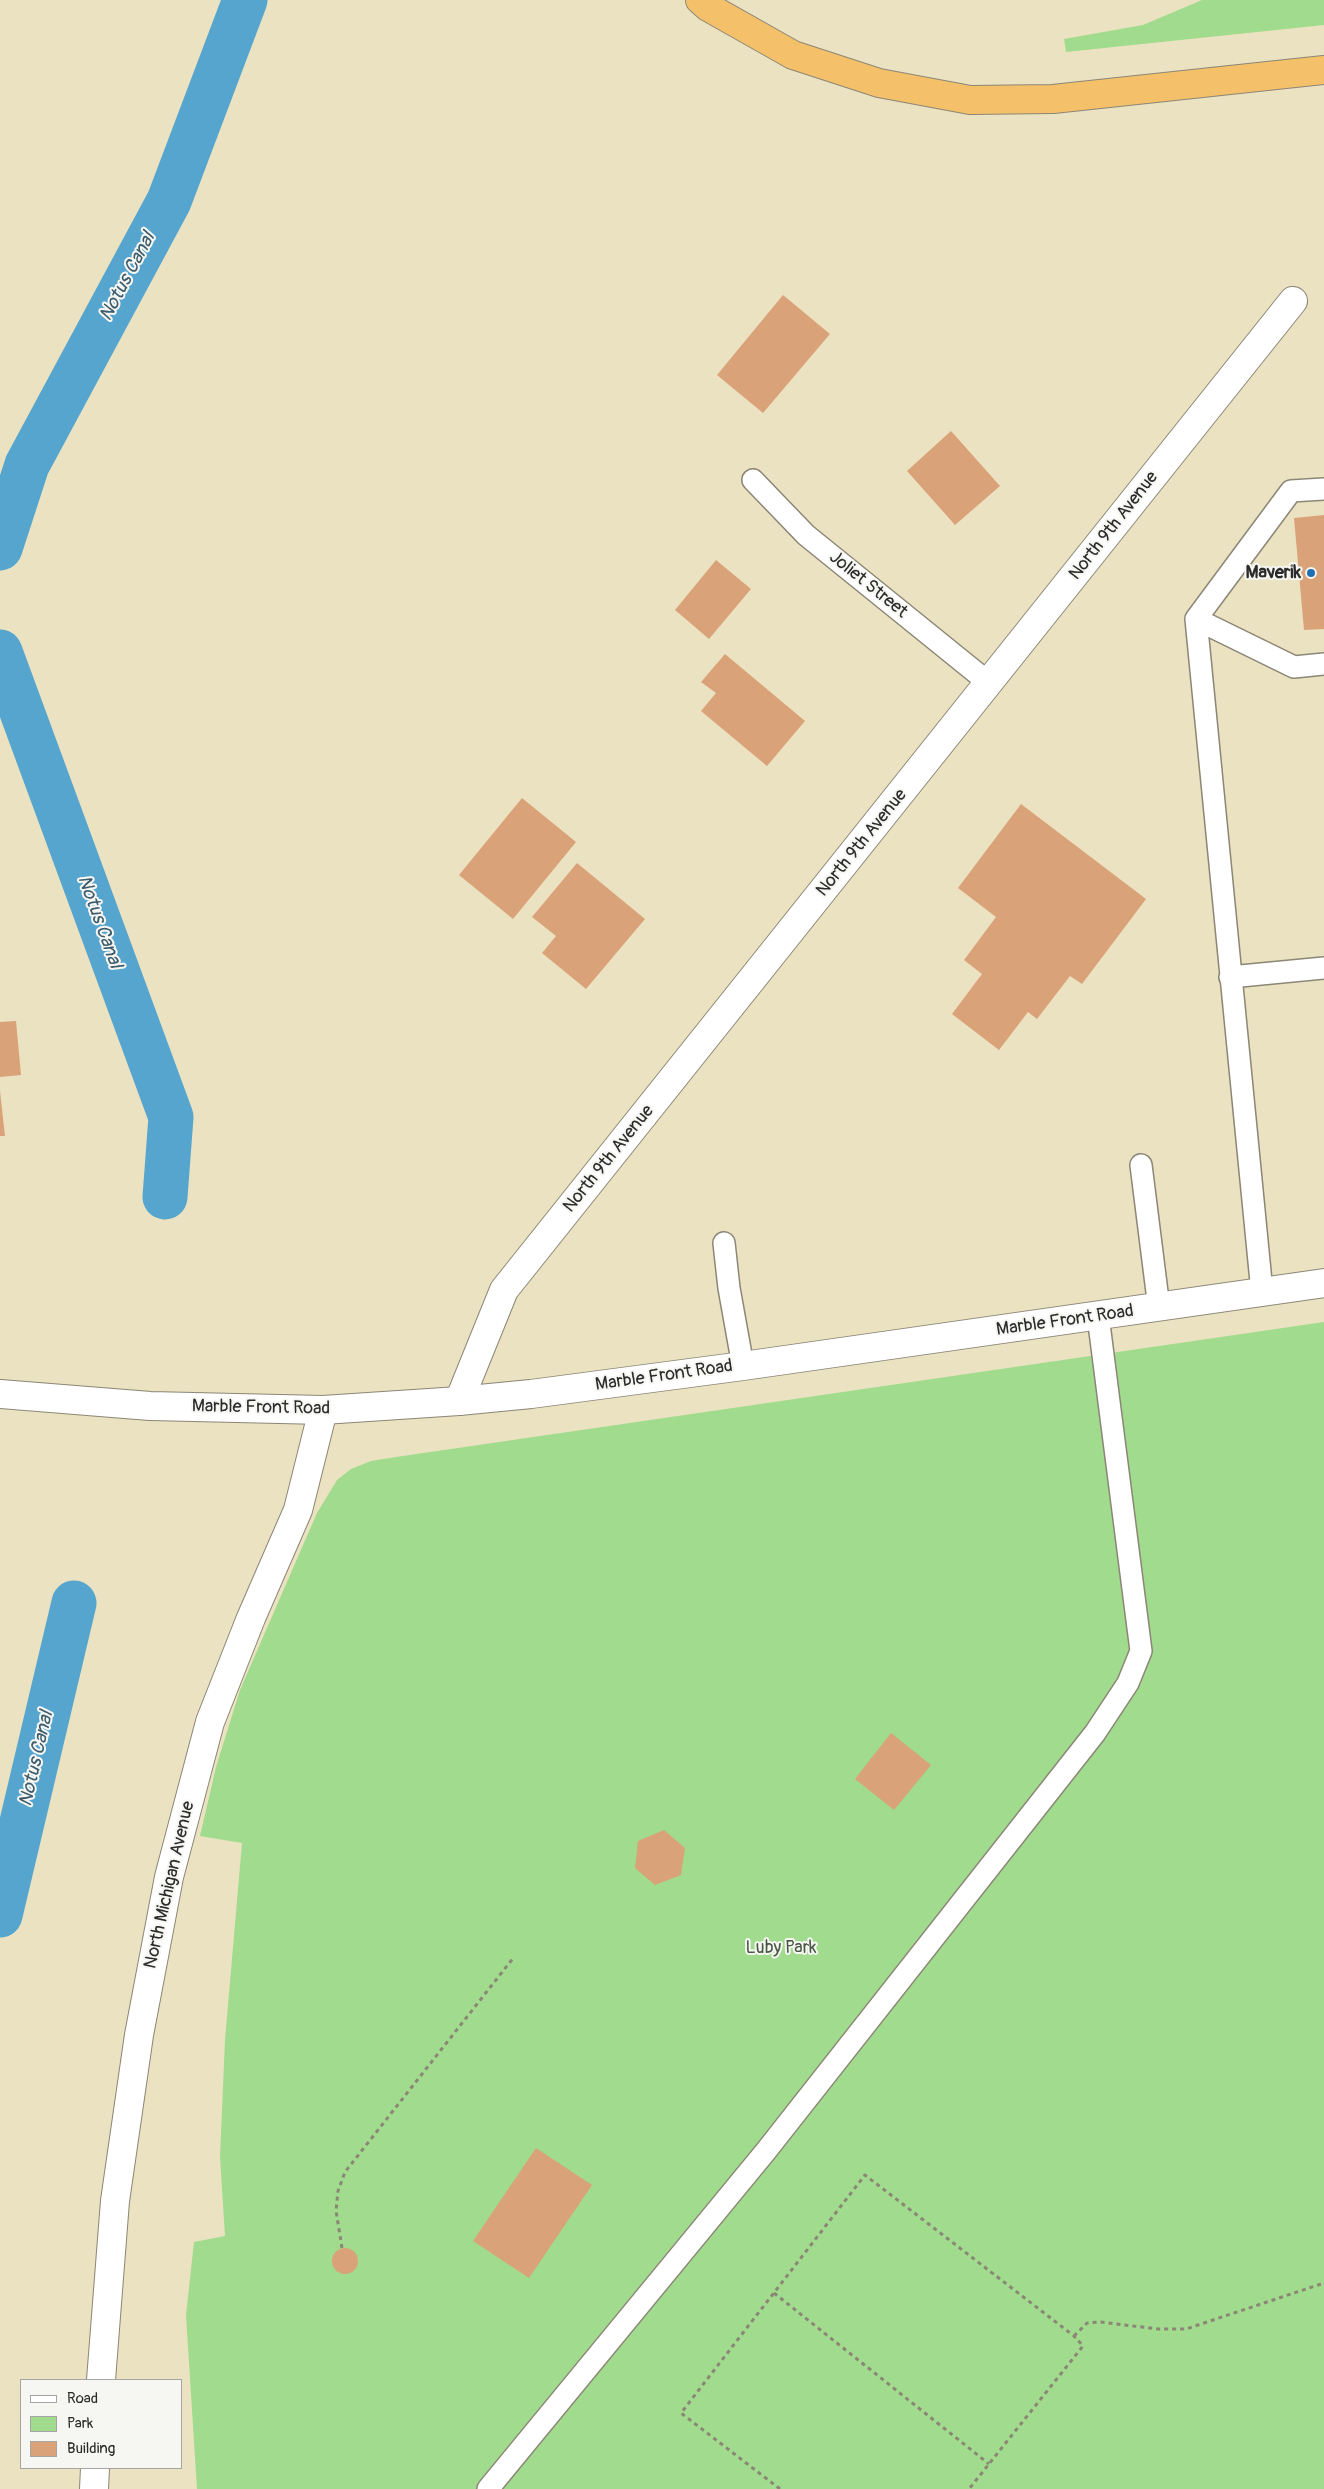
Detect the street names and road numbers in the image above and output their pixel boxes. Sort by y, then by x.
street label: North 9th Avenue [1065,467,1163,585]
street label: Joliet Street [824,547,912,623]
street label: North 9th Avenue [812,785,912,901]
street label: North 9th Avenue [559,1101,659,1217]
street label: Marble Front Road [995,1301,1135,1341]
street label: Marble Front Road [594,1356,734,1396]
street label: Marble Front Road [192,1396,330,1420]
street label: North Michigan Avenue [140,1799,200,1971]

